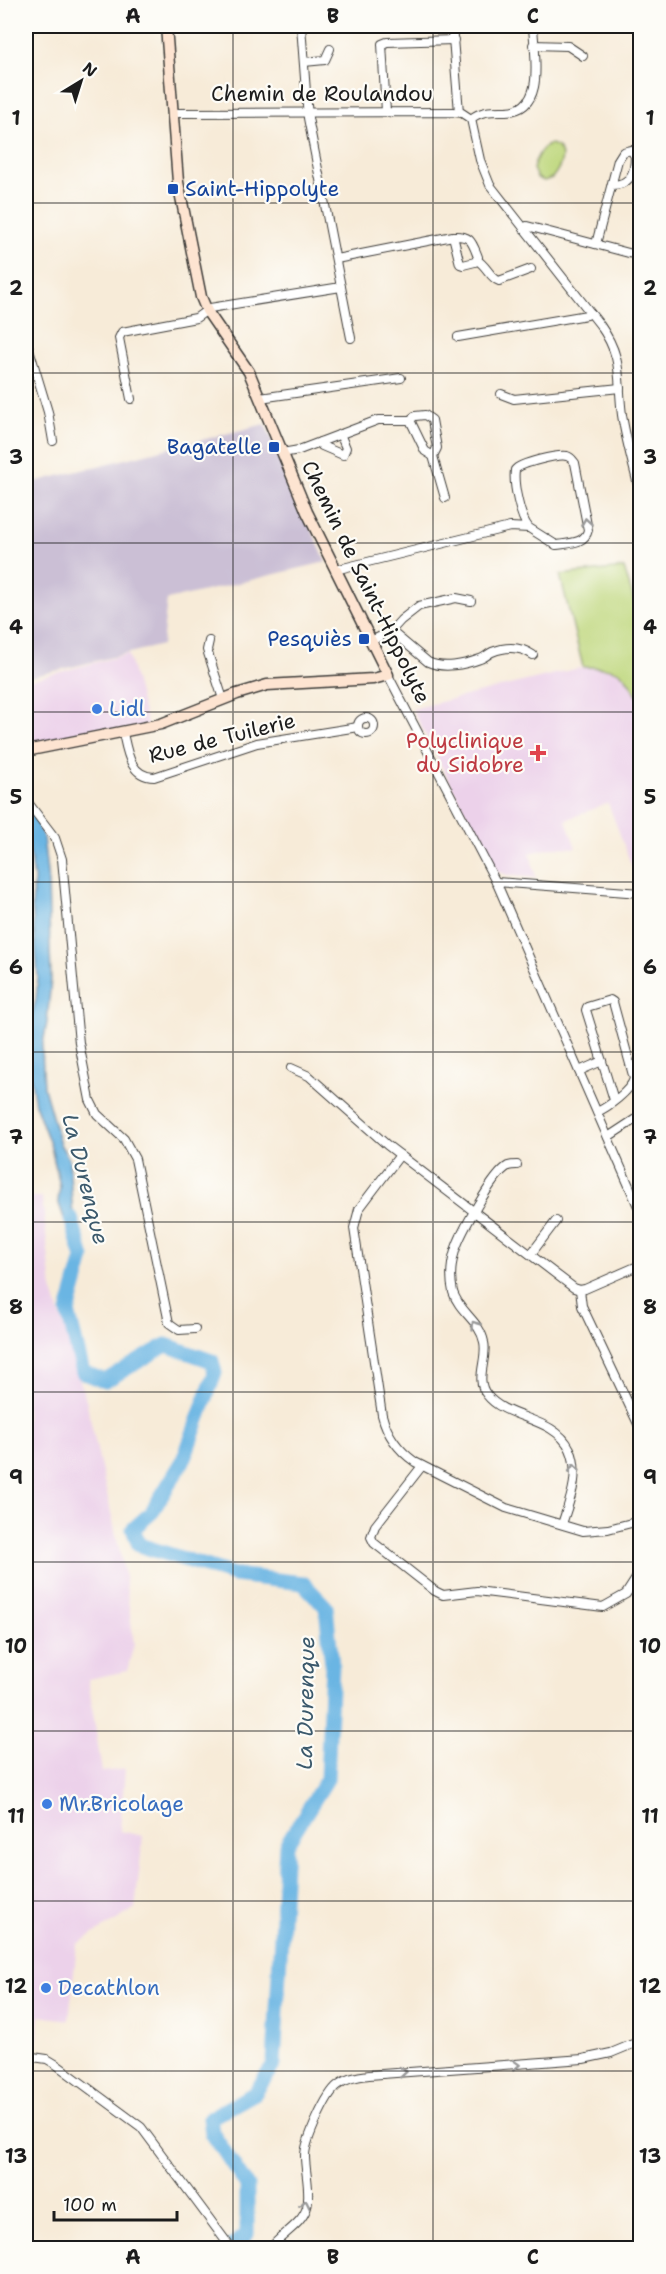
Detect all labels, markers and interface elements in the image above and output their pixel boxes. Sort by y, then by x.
text: A [125,3,141,29]
text: B [327,3,339,29]
text: C [527,3,539,29]
north arrow [51,51,111,111]
text: N [78,57,101,82]
street label: Chemin de Roulandou [211,80,433,108]
text: 1 [11,105,21,131]
text: 1 [645,105,655,131]
place label: Saint-Hippolyte [185,175,339,203]
marker: Saint-Hippolyte [166,182,180,196]
text: 2 [9,275,23,301]
text: 2 [643,275,657,301]
place label: Bagatelle [167,433,262,461]
marker: Bagatelle [267,440,281,454]
text: 3 [9,444,23,470]
text: 3 [643,444,657,470]
street label: Chemin de Saint-Hippolyte [295,456,437,708]
one-way arrow [580,517,593,527]
text: 4 [9,614,23,640]
text: 4 [643,614,657,640]
place label: Pesquiès [267,625,352,653]
marker: Pesquiès [357,632,371,646]
place label: Lidl [109,695,146,723]
marker: Lidl [90,702,104,716]
street label: Rue de Tuilerie [146,706,298,770]
place label: Polyclinique du Sidobre [406,727,524,779]
marker: Polyclinique du Sidobre [529,744,547,762]
text: 5 [10,784,22,810]
text: 5 [644,784,656,810]
text: 6 [9,954,23,980]
text: 6 [643,954,657,980]
water label: La Durenque [55,1111,116,1247]
text: 7 [9,1124,23,1150]
text: 7 [643,1124,657,1150]
text: 8 [9,1294,23,1320]
text: 8 [643,1294,657,1320]
one-way arrow [472,1321,483,1332]
one-way arrow [568,1463,581,1472]
text: 9 [9,1464,23,1490]
text: 9 [643,1464,657,1490]
text: 10 [5,1633,27,1659]
text: 10 [639,1633,661,1659]
water label: La Durenque [290,1636,321,1770]
place label: Mr.Bricolage [59,1790,184,1818]
marker: Mr.Bricolage [40,1797,54,1811]
text: 11 [7,1803,25,1829]
text: 11 [641,1803,659,1829]
text: 12 [5,1973,27,1999]
text: 12 [639,1973,661,1999]
place label: Decathlon [58,1974,160,2002]
marker: Decathlon [39,1981,53,1995]
one-way arrow [511,2059,520,2072]
one-way arrow [399,2066,408,2079]
text: 13 [5,2143,27,2169]
text: 13 [639,2143,661,2169]
scale bar [54,2184,177,2222]
text: 100 m [63,2193,117,2217]
one-way arrow [298,2199,311,2209]
text: A [125,2244,141,2270]
text: B [327,2244,339,2270]
text: C [527,2244,539,2270]

